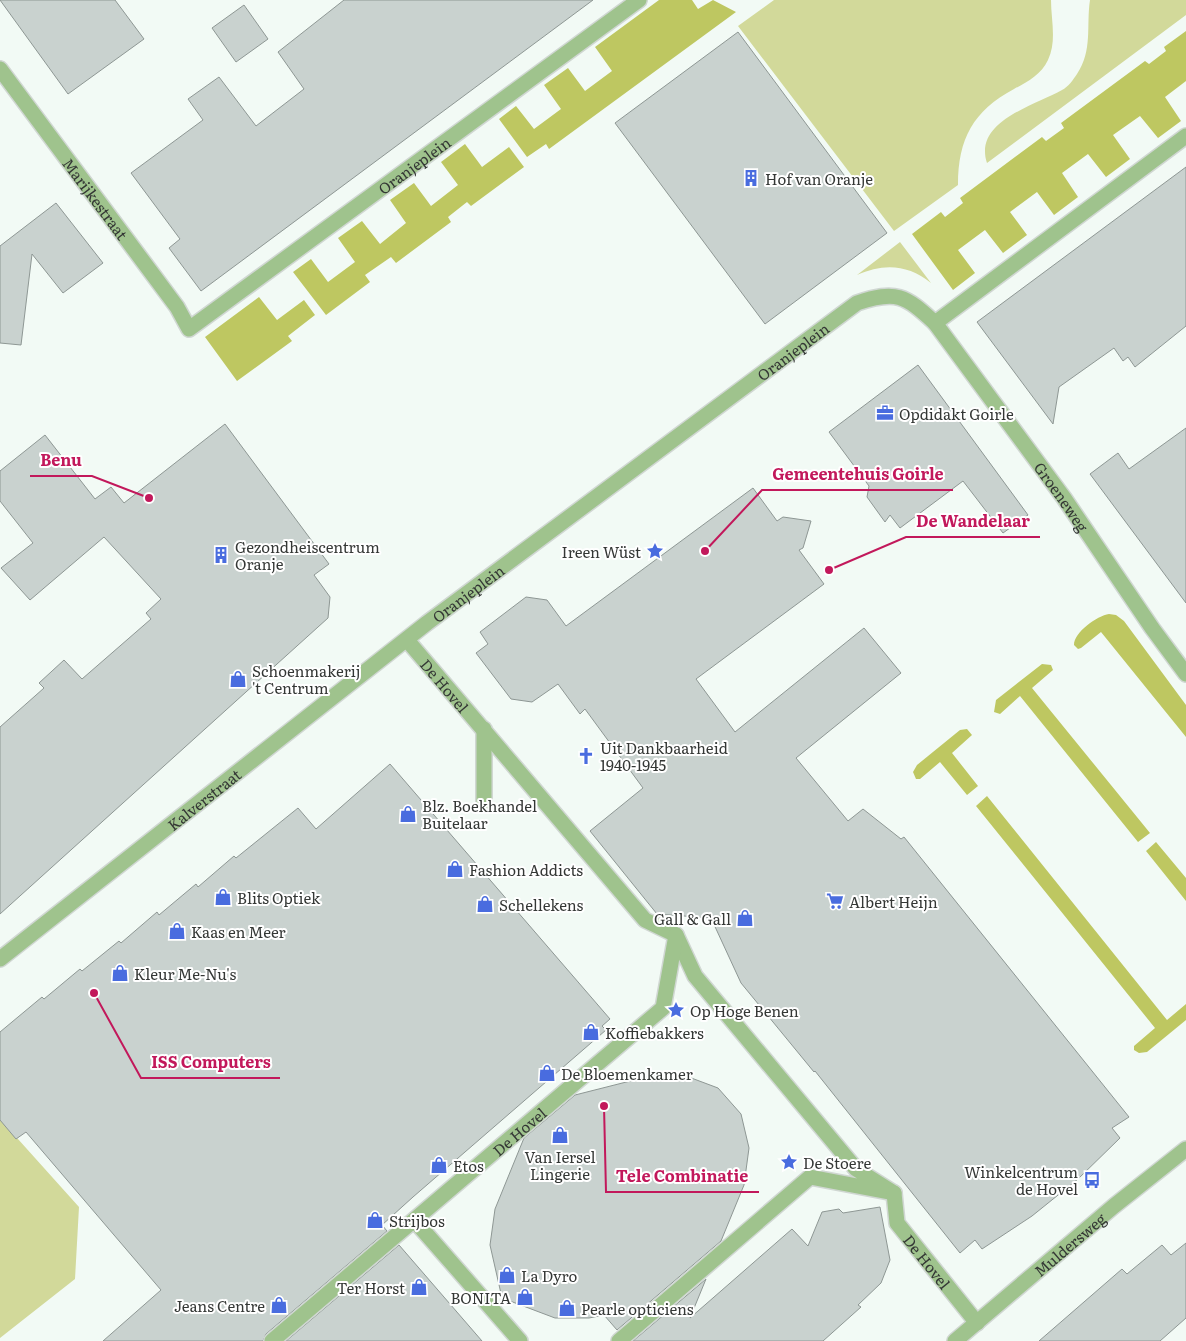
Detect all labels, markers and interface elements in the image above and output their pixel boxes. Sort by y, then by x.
street label: Oranjeplein [373,130,455,199]
street label: Marijkestraat [58,152,134,244]
place label: Hof van Oranje [765,167,873,190]
building icon: Hof van Oranje [741,168,761,188]
street label: Oranjeplein [752,316,834,386]
place label: Opdidakt Goirle [899,402,1014,425]
office icon: Opdidakt Goirle [875,403,895,423]
callout: Benu [30,445,92,476]
text: Benu [40,447,82,471]
street label: Groeneweg [1029,457,1095,537]
callout: Gemeentehuis Goirle [762,459,953,490]
text: Gemeentehuis Goirle [772,461,944,485]
callout: De Wandelaar [906,506,1040,537]
text: De Wandelaar [916,508,1030,532]
place label: Gezondheiscentrum Oranje [235,535,380,575]
place label: Ireen Wüst [562,540,641,563]
place icon: Ireen Wüst [645,541,665,561]
building icon: Gezondheiscentrum Oranje [211,545,231,565]
street label: Oranjeplein [427,558,509,627]
street label: De Hovel [416,653,475,717]
place label: Schoenmakerij 't Centrum [252,659,360,699]
shop icon: Schoenmakerij 't Centrum [228,669,248,689]
place label: Uit Dankbaarheid 1940-1945 [600,736,728,776]
church icon: Uit Dankbaarheid 1940-1945 [576,746,596,766]
street label: Kalverstraat [162,763,245,835]
place label: Blz. Boekhandel Buitelaar [422,794,537,834]
shop icon: Blz. Boekhandel Buitelaar [398,804,418,824]
place label: Fashion Addicts [469,858,583,881]
shop icon: Fashion Addicts [445,859,465,879]
place label: Blits Optiek [237,886,321,909]
shop icon: Blits Optiek [213,887,233,907]
place label: Albert Heijn [849,890,938,913]
supermarket icon: Albert Heijn [825,891,845,911]
place label: Schellekens [499,893,584,916]
shop icon: Schellekens [475,894,495,914]
place label: Gall & Gall [654,907,731,930]
shop icon: Gall & Gall [735,908,755,928]
place label: Kaas en Meer [191,920,286,943]
shop icon: Kaas en Meer [167,921,187,941]
place label: Kleur Me-Nu's [134,962,236,985]
shop icon: Kleur Me-Nu's [110,963,130,983]
place label: Op Hoge Benen [690,999,799,1022]
place icon: Op Hoge Benen [666,1000,686,1020]
place label: Koffiebakkers [605,1021,704,1044]
shop icon: Koffiebakkers [581,1022,601,1042]
callout: ISS Computers [141,1047,280,1078]
text: ISS Computers [151,1049,271,1073]
place label: De Bloemenkamer [561,1062,693,1085]
shop icon: De Bloemenkamer [537,1063,557,1083]
street label: De Hovel [487,1101,551,1161]
shop icon: Van Iersel Lingerie [550,1125,570,1145]
place label: Van Iersel Lingerie [525,1145,595,1185]
place label: De Stoere [803,1151,871,1174]
place icon: De Stoere [779,1152,799,1172]
place label: Etos [453,1154,484,1177]
shop icon: Etos [429,1155,449,1175]
place label: Winkelcentrum de Hovel [964,1160,1078,1200]
callout: Tele Combinatie [606,1161,759,1192]
text: Tele Combinatie [616,1163,748,1187]
bus stop icon: Winkelcentrum de Hovel [1082,1170,1102,1190]
street label: Muldersweg [1028,1206,1111,1281]
place label: Strijbos [389,1209,445,1232]
shop icon: Strijbos [365,1210,385,1230]
street label: De Hovel [898,1229,957,1293]
place label: La Dyro [521,1264,578,1287]
shop icon: La Dyro [497,1265,517,1285]
place label: Ter Horst [336,1276,405,1299]
shop icon: Ter Horst [409,1277,429,1297]
place label: BONITA [450,1286,511,1309]
shop icon: BONITA [515,1287,535,1307]
place label: Jeans Centre [174,1294,265,1317]
shop icon: Jeans Centre [269,1295,289,1315]
place label: Pearle opticiens [581,1297,694,1320]
shop icon: Pearle opticiens [557,1298,577,1318]

